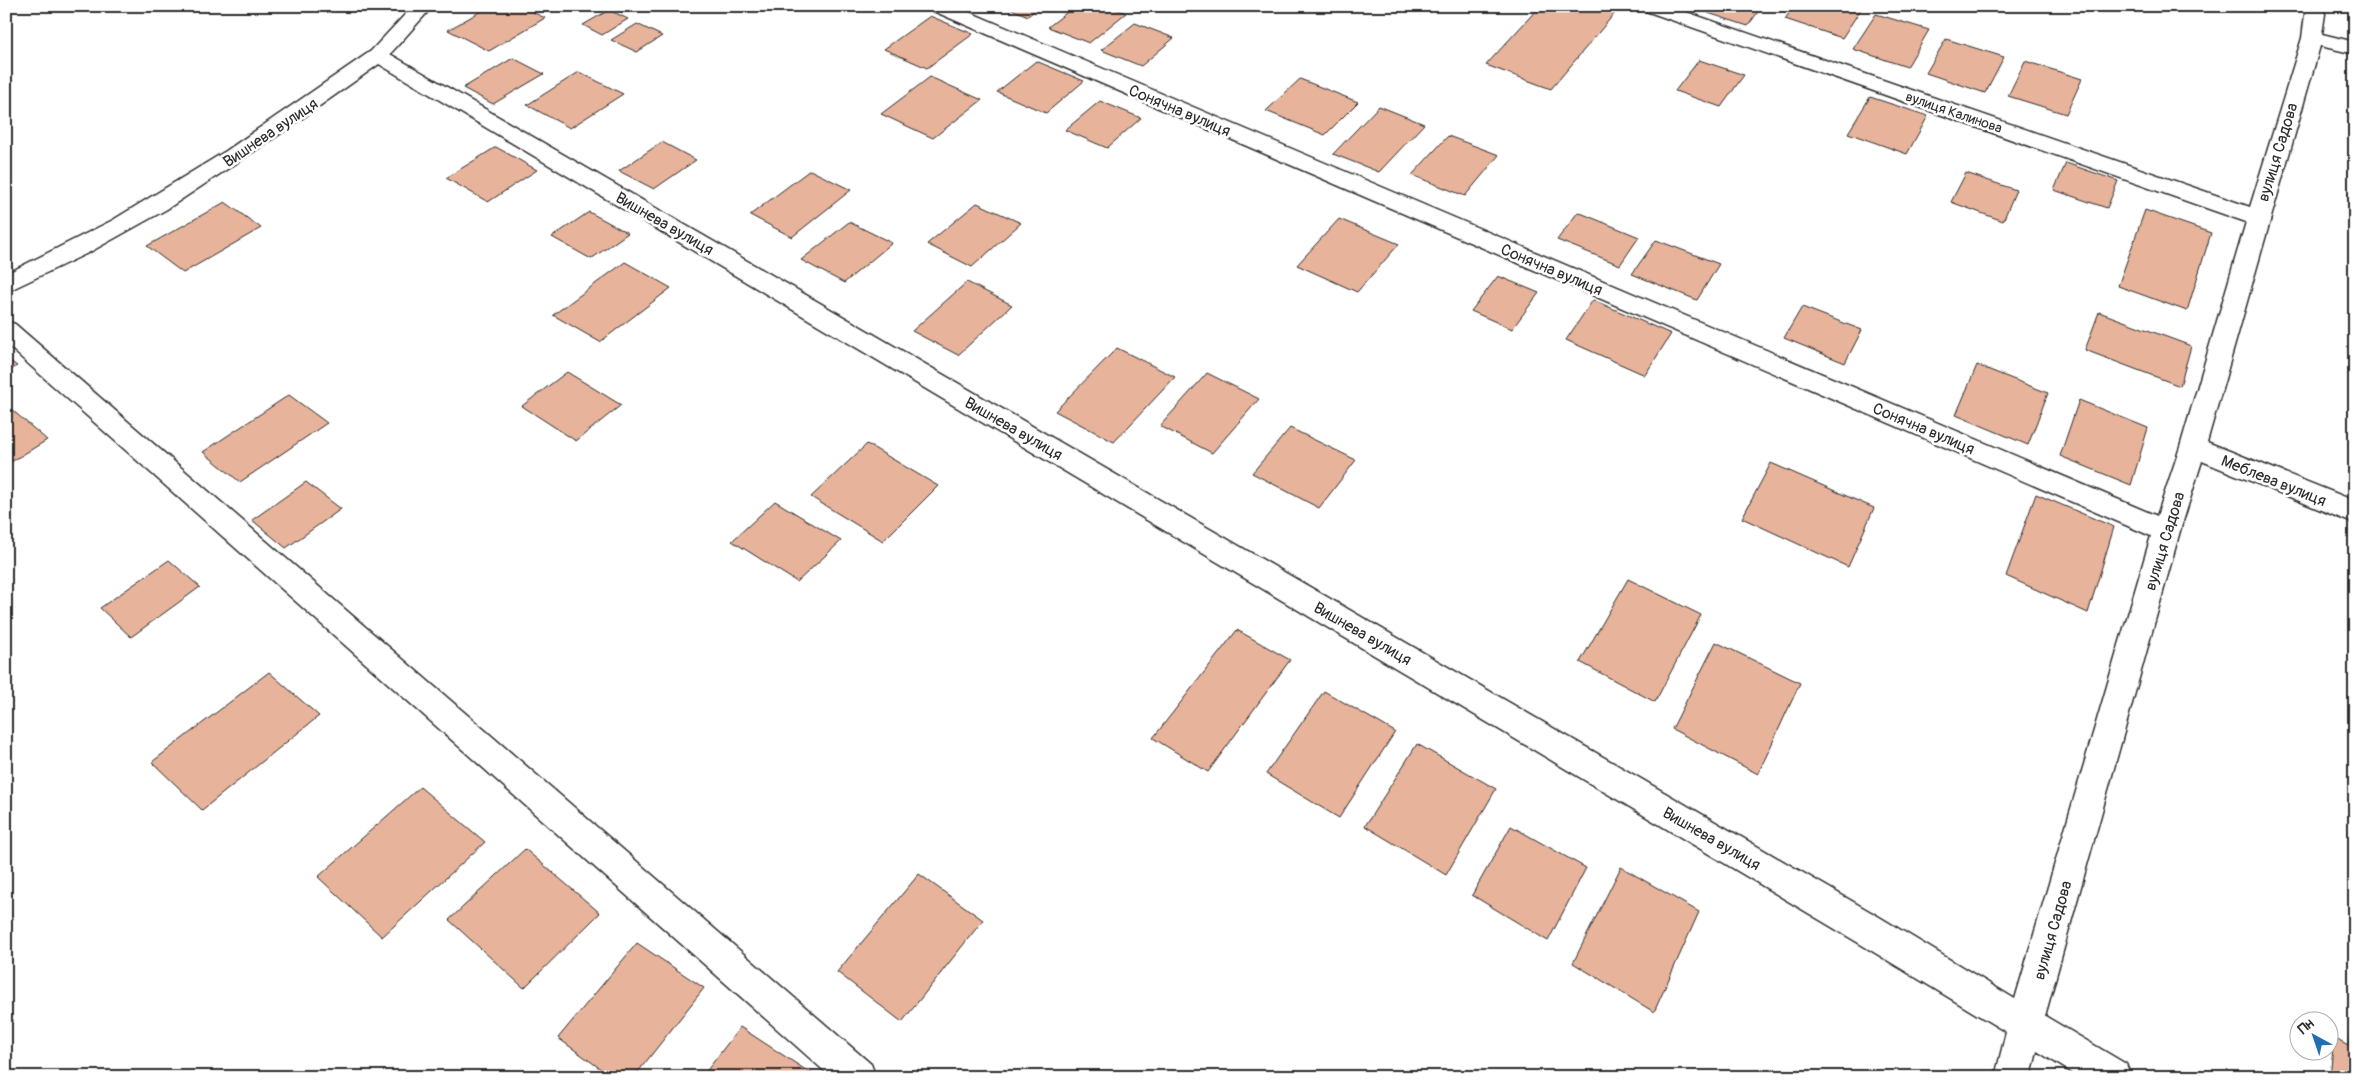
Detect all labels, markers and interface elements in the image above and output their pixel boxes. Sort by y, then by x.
street label: Сонячна вулиця [1126,80,1234,141]
street label: вулиця Калинова [1903,88,2004,137]
street label: Вишнева вулиця [219,94,322,172]
street label: вулиця Садова [2253,101,2302,204]
street label: Вишнева вулиця [612,188,717,260]
street label: Сонячна вулиця [1498,239,1606,300]
street label: Вишнева вулиця [961,393,1066,465]
street label: Сонячна вулиця [1870,398,1978,459]
street label: Меблева вулиця [2218,451,2329,511]
street label: вулиця Садова [2140,490,2189,593]
street label: Вишнева вулиця [1310,598,1415,670]
street label: Вишнева вулиця [1659,803,1764,875]
street label: вулиця Садова [2029,878,2077,982]
north arrow [2288,1010,2338,1060]
text: Пн [2295,1015,2317,1038]

